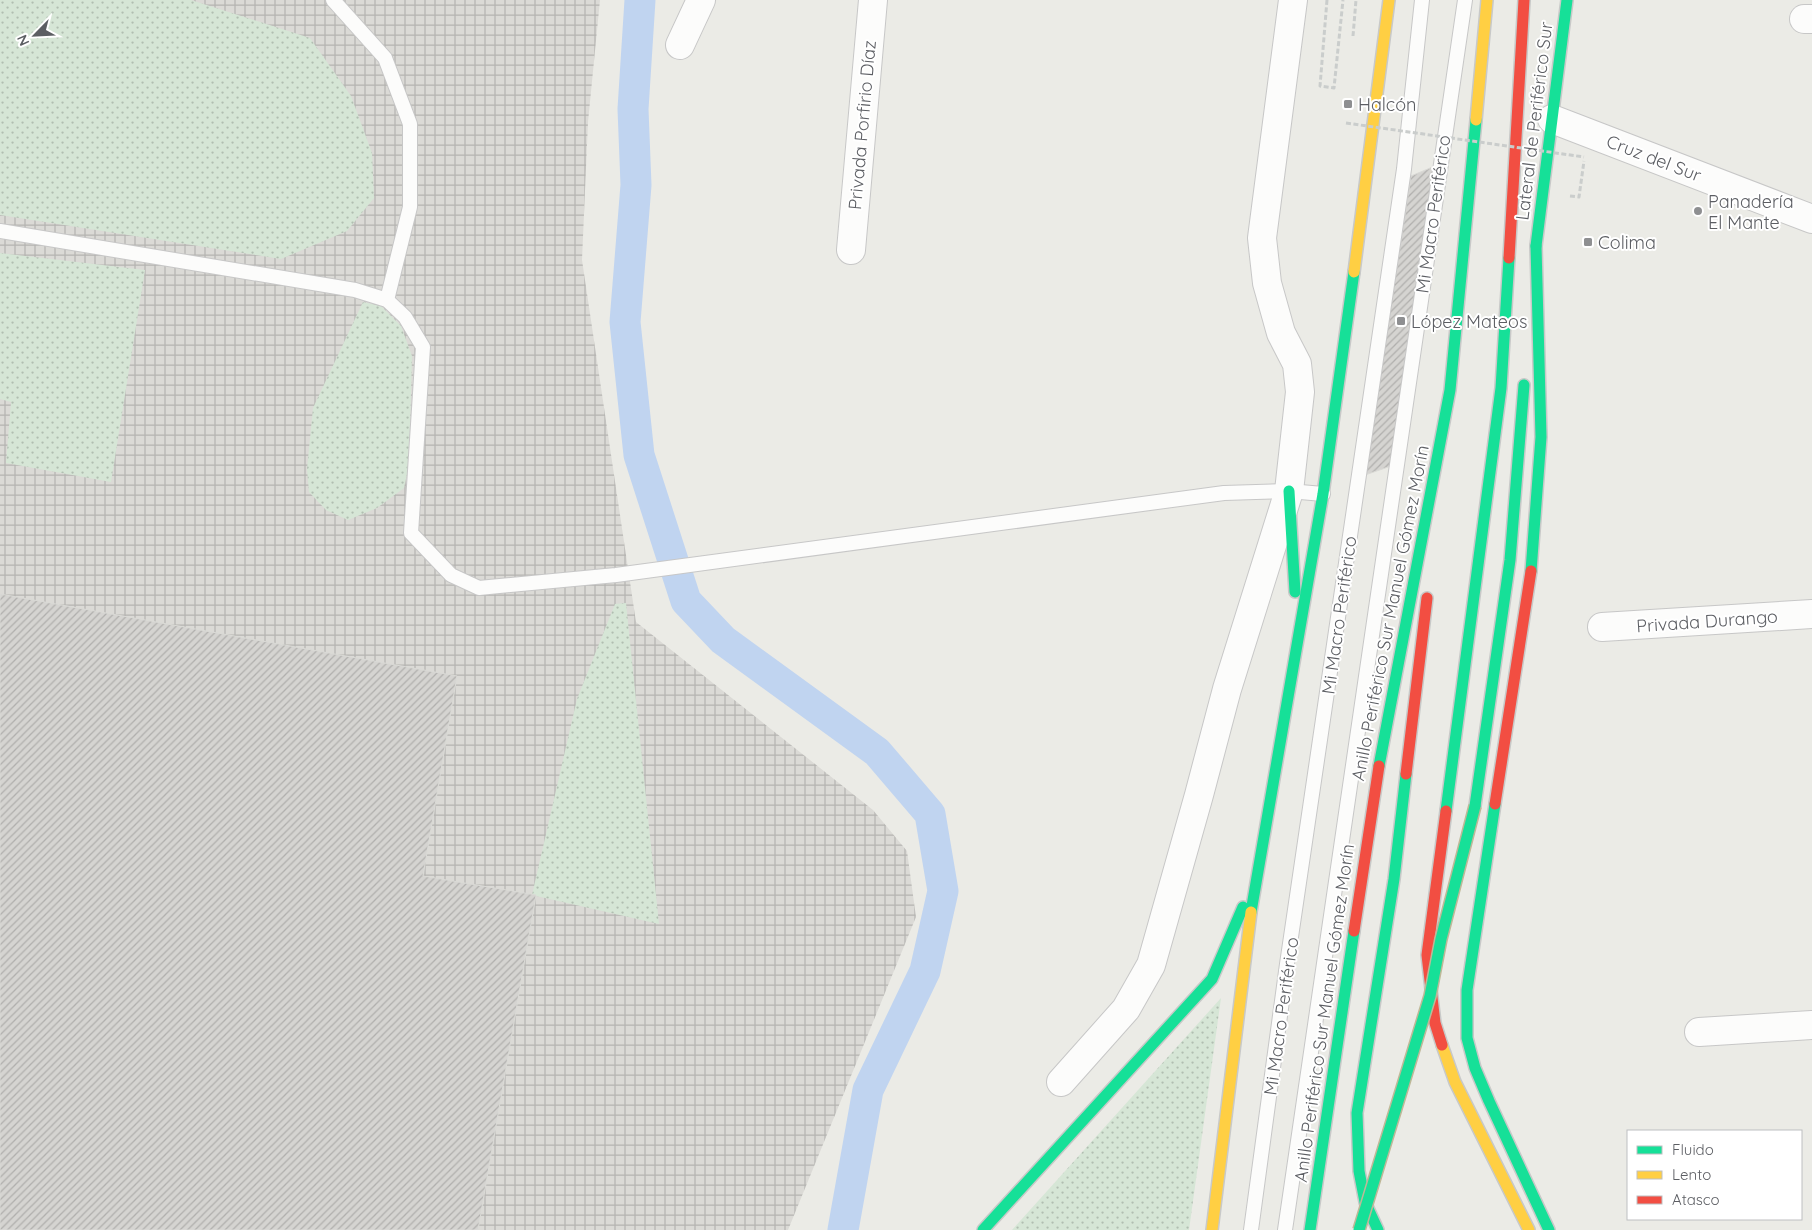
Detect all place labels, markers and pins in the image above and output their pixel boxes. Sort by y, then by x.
place label: Halcón [1358,93,1416,116]
marker: Halcón [1342,98,1354,110]
place label: Panadería El Mante [1708,190,1794,234]
marker: Panadería El Mante [1692,205,1704,217]
place label: Colima [1598,231,1656,254]
marker: Colima [1582,236,1594,248]
place label: López Mateos [1411,310,1527,333]
marker: López Mateos [1395,315,1407,327]

